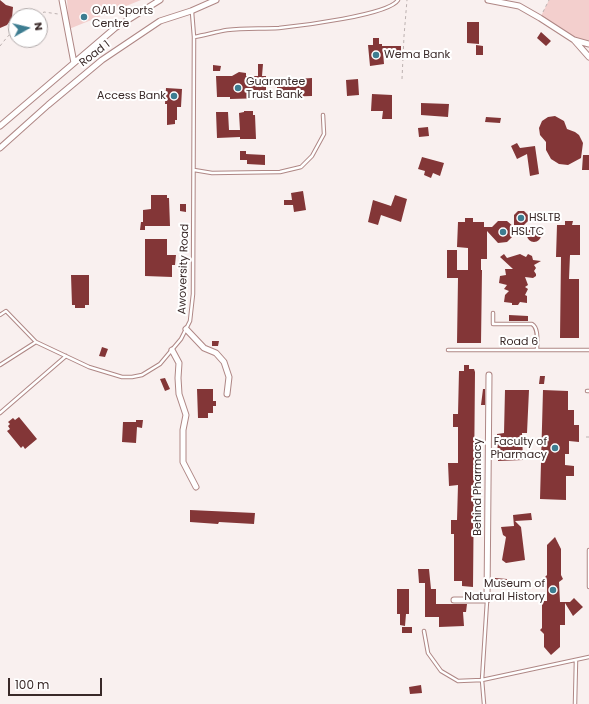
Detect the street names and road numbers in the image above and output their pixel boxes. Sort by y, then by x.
street label: Road 1 [77,38,113,70]
street label: Awoversity Road [176,223,192,315]
street label: Road 6 [500,335,538,349]
street label: Behind Pharmacy [471,438,485,536]

